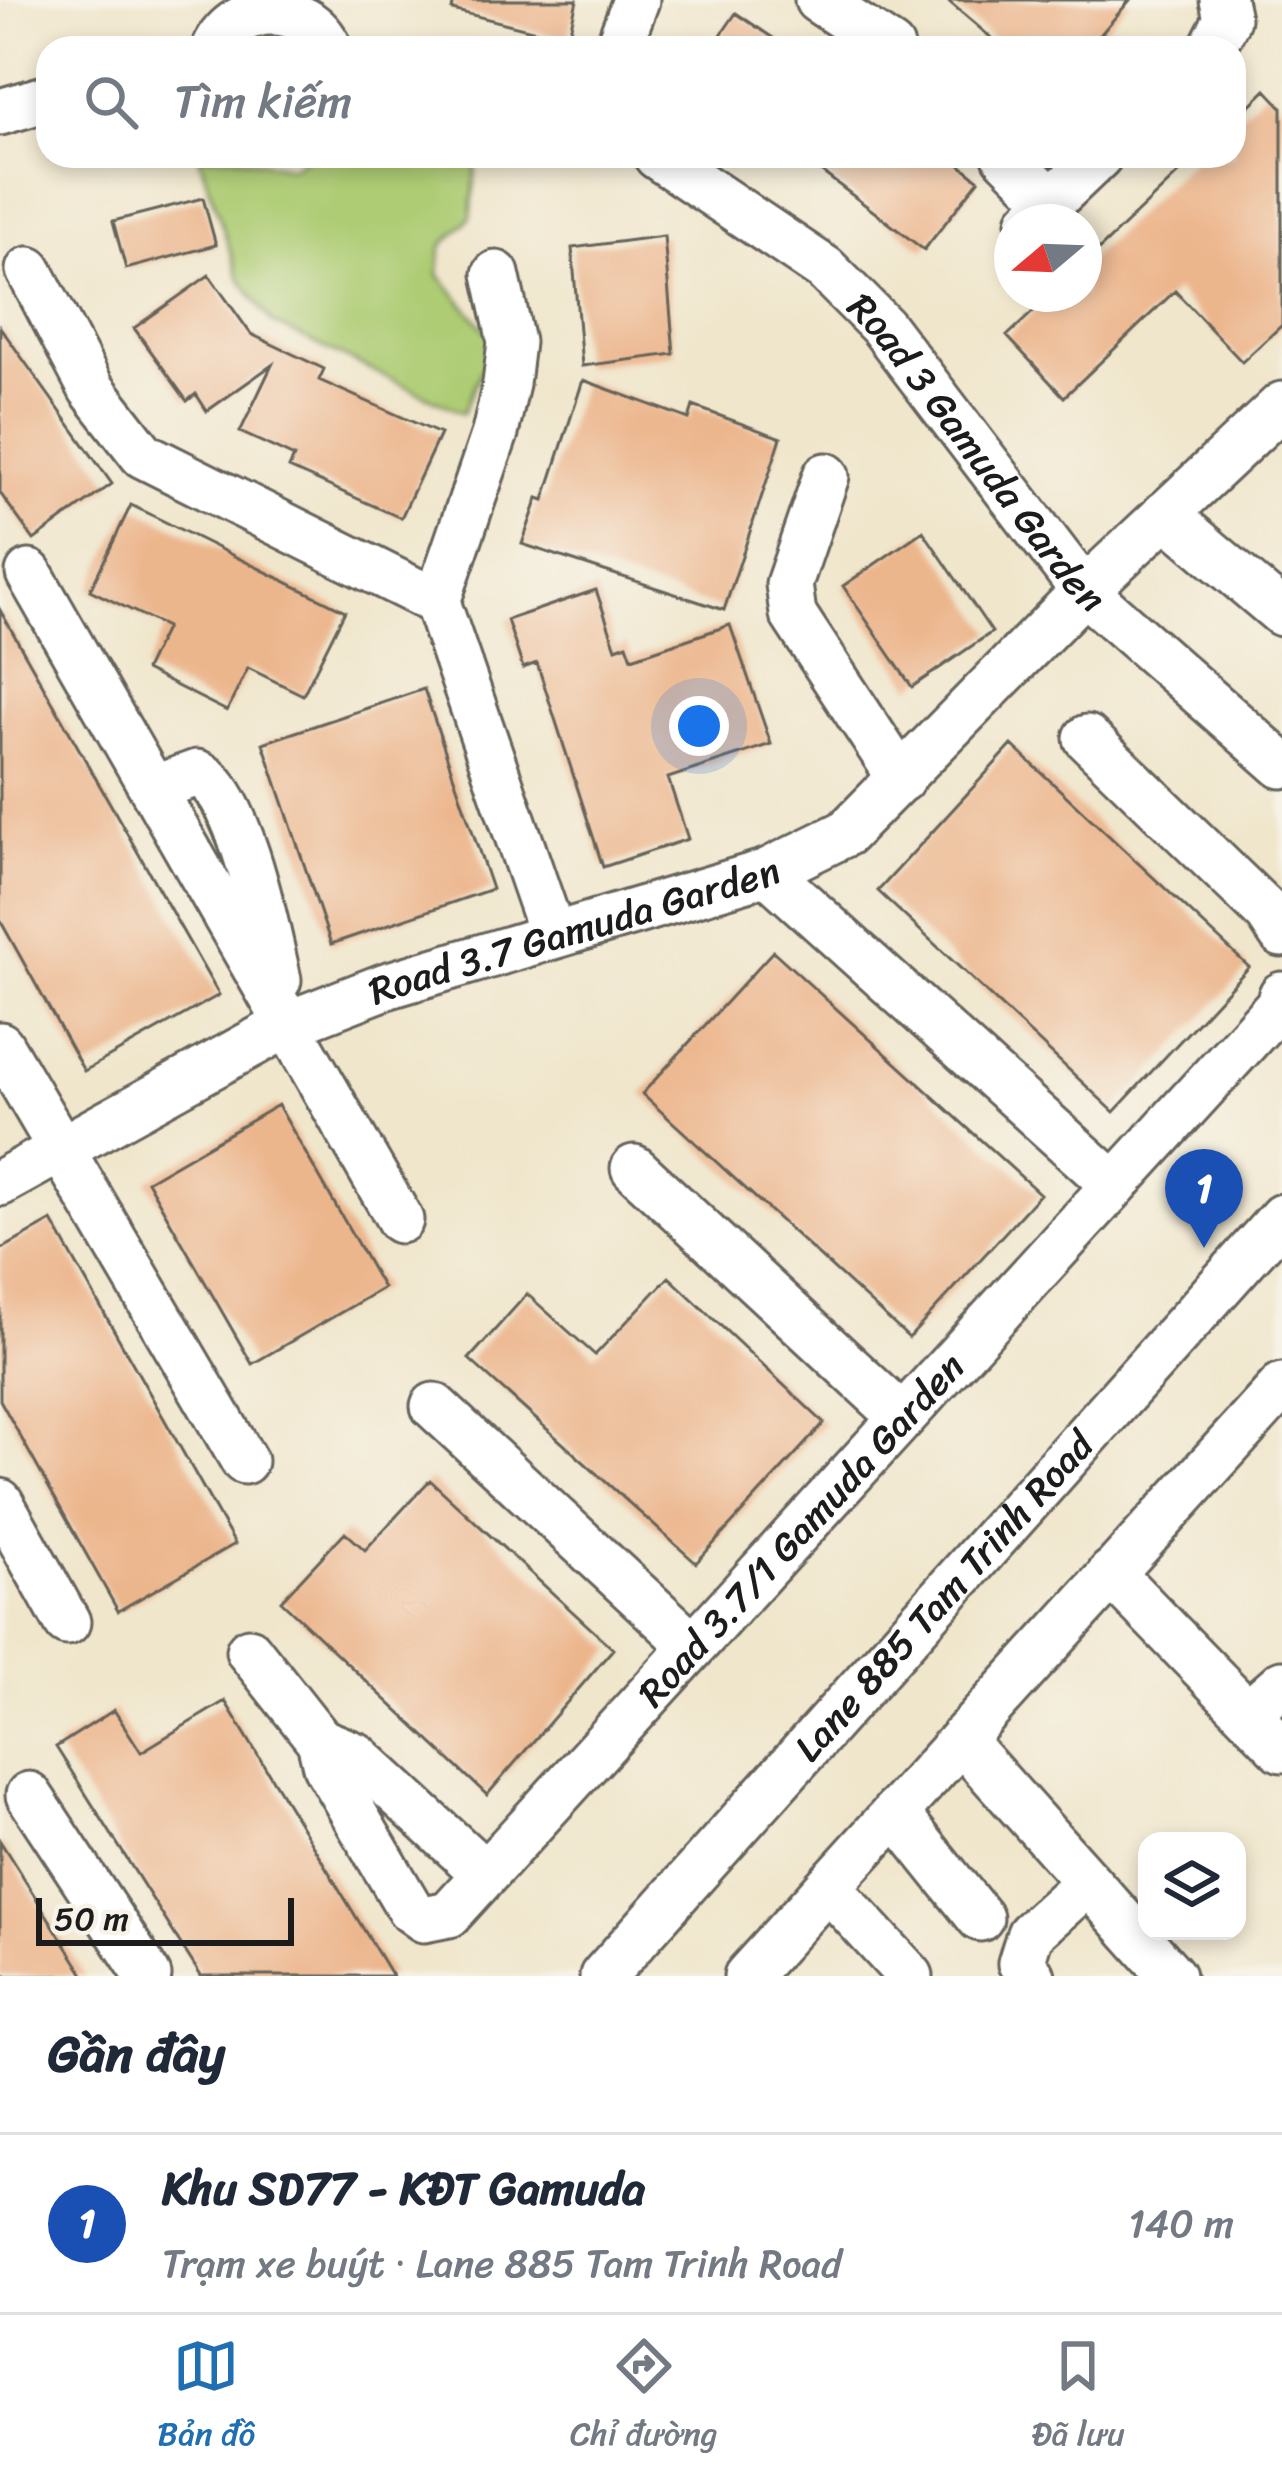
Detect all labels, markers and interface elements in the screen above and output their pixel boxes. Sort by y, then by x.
search box [36,36,1246,168]
text: Tìm kiếm [174,62,352,142]
icon: search [78,69,144,135]
north arrow [994,204,1102,312]
street label: Road 3 Gamuda Garden [831,275,1122,631]
your location [669,696,729,756]
street label: Road 3.7 Gamuda Garden [358,836,792,1024]
pin: 1 [1165,1149,1243,1248]
street label: Road 3.7/1 Gamuda Garden [619,1335,982,1723]
street label: Lane 885 Tam Trinh Road [775,1412,1112,1778]
map controls [1138,1832,1246,1940]
button: layers [1138,1832,1246,1940]
text: 50 m [54,1890,129,1948]
scale bar [36,1892,294,1945]
text: Gần đây [48,2009,225,2099]
text: Khu SD77 - KĐT Gamuda [162,2149,645,2229]
text: 1 [79,2189,95,2258]
text: 140 m [1128,2189,1234,2258]
text: Trạm xe buýt · Lane 885 Tam Trinh Road [162,2229,842,2298]
tab: Bản đồ [157,2333,255,2463]
tab: Chỉ đường [570,2333,717,2463]
tab: Đã lưu [1032,2333,1125,2463]

